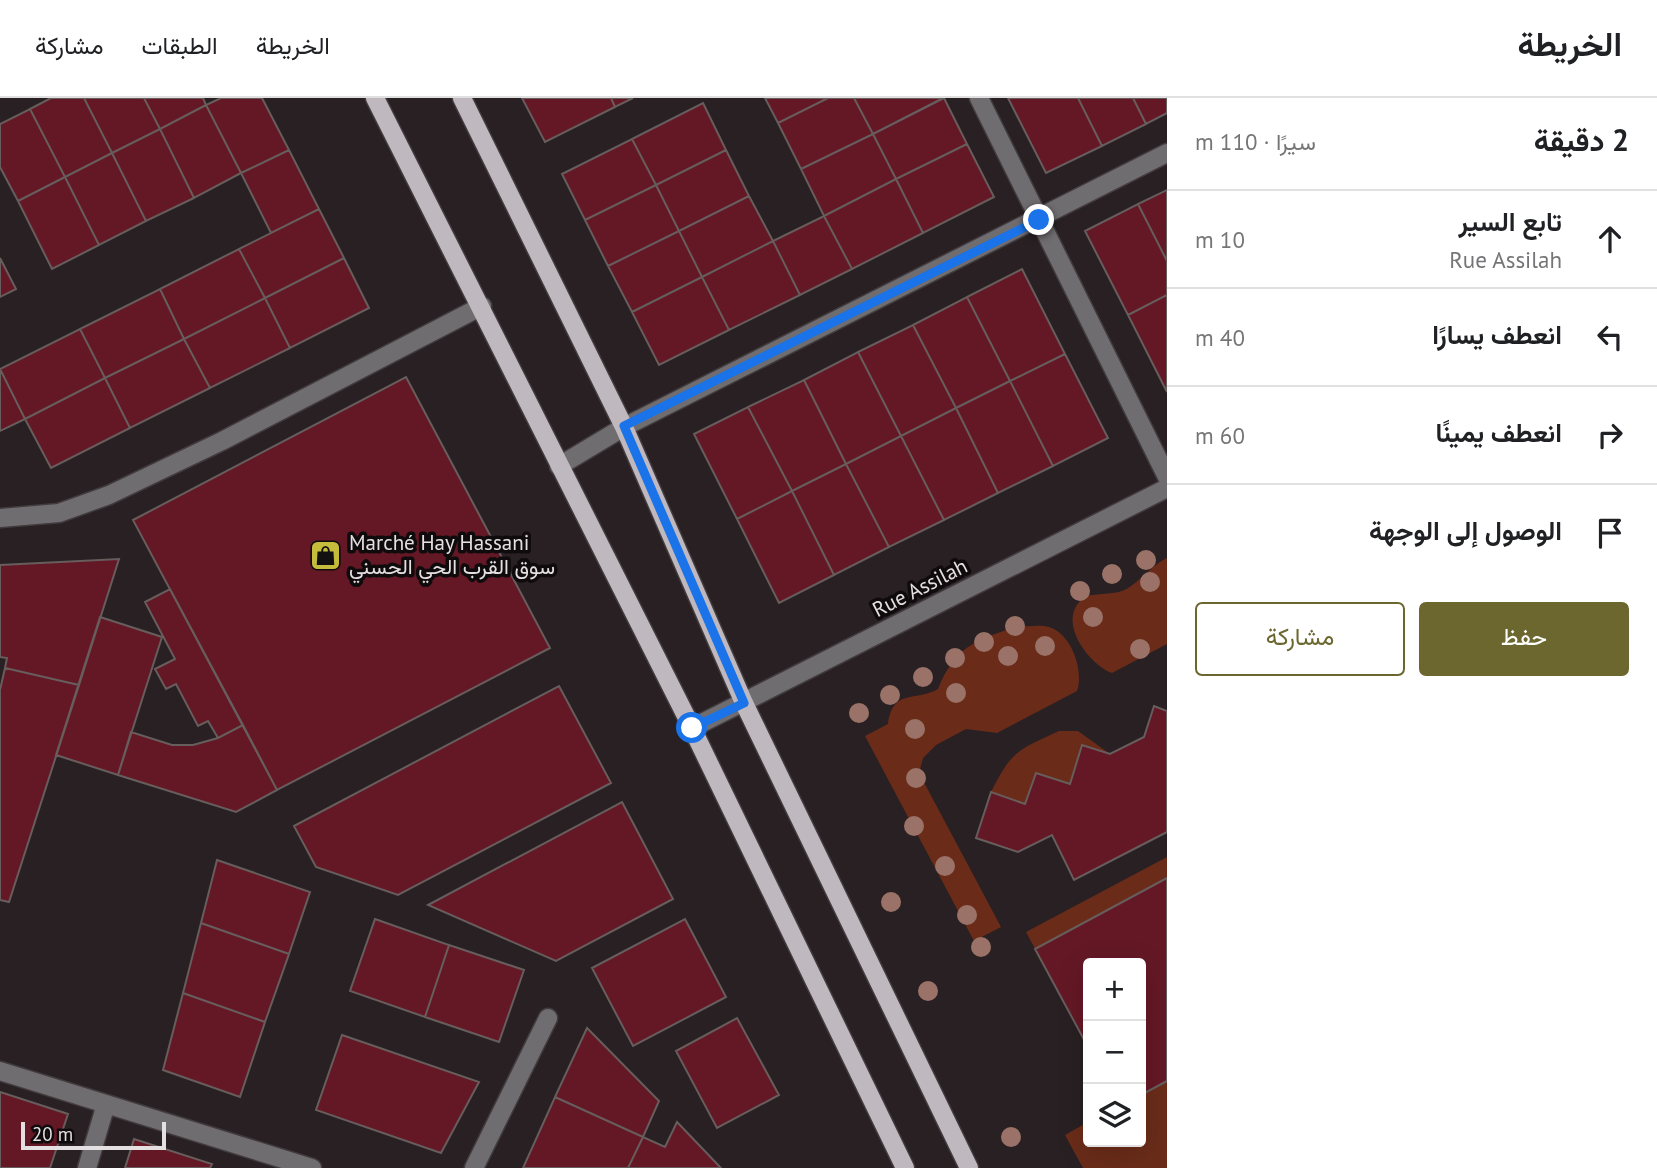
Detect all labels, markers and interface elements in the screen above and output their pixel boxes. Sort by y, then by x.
text: الخريطة [1518,22,1622,65]
text: مشاركة [35,30,103,61]
text: الطبقات [141,30,218,61]
text: الخريطة [256,30,330,61]
text: 2 دقيقة [1534,120,1629,159]
text: سيرًا · 110 m [1195,127,1316,156]
route end [1023,204,1054,235]
text: تابع السير [1458,205,1562,238]
icon: ahead [1591,220,1629,258]
text: 10 m [1195,225,1245,254]
text: Rue Assilah [1449,245,1562,274]
text: انعطف يسارًا [1432,318,1562,351]
icon: left [1591,318,1629,356]
text: 40 m [1195,323,1245,352]
text: انعطف يمينًا [1436,416,1562,449]
icon: right [1591,416,1629,454]
text: 60 m [1195,421,1245,450]
text: الوصول إلى الوجهة [1369,514,1562,547]
icon: arrive [1591,514,1629,552]
place label: Marché Hay Hassani سوق القرب الحي الحسني [349,529,555,584]
shop icon: Marché Hay Hassani سوق القرب الحي الحسني [309,538,343,572]
street label: Rue Assilah [868,552,972,623]
button: مشاركة [1195,602,1405,676]
button: حفظ [1419,602,1629,676]
route start [676,712,707,743]
map controls [1083,958,1146,1147]
button: + [1083,958,1146,1021]
button: − [1083,1021,1146,1084]
button: layers [1083,1084,1146,1147]
scale bar [21,1119,166,1151]
text: 20 m [32,1122,73,1146]

